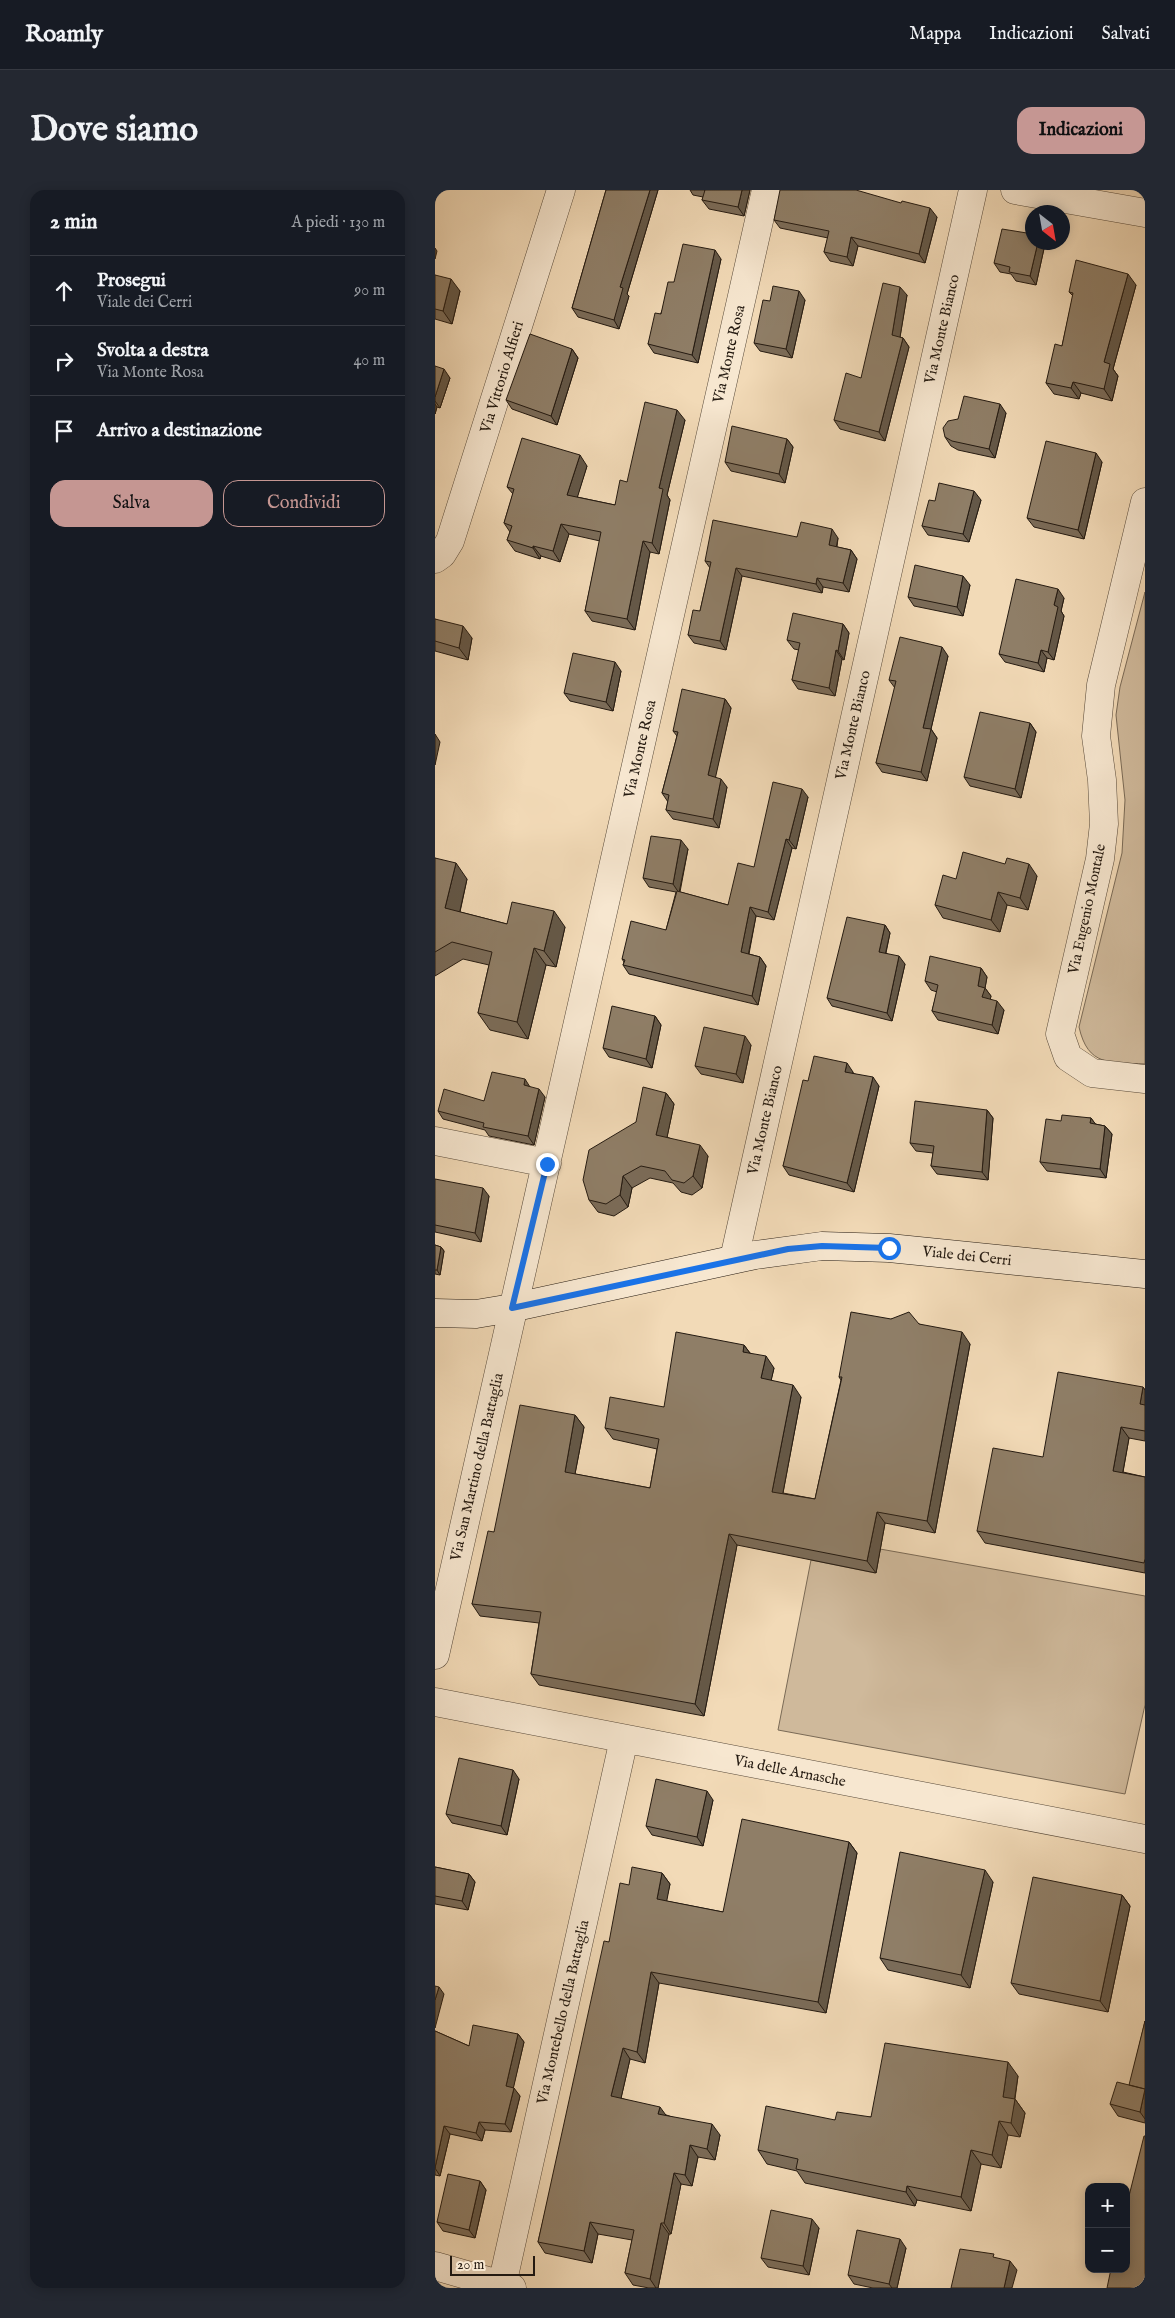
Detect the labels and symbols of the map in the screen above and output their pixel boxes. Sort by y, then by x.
north arrow [1025,205,1070,250]
street label: Via Monte Bianco [920,272,964,387]
street label: Via Monte Rosa [708,303,750,406]
street label: Via Vittorio Alfieri [476,319,528,436]
street label: Via Monte Bianco [831,668,875,783]
street label: Via Monte Rosa [619,698,661,801]
street label: Via Eugenio Montale [1064,842,1110,977]
street label: Via Monte Bianco [743,1063,787,1178]
route end [536,1153,559,1176]
route start [878,1237,901,1260]
street label: Viale dei Cerri [921,1242,1012,1270]
street label: Via San Martino della Battaglia [446,1371,508,1564]
street label: Via delle Arnasche [732,1751,848,1791]
street label: Via Montebello della Battaglia [532,1917,594,2107]
scale bar [450,2253,535,2276]

